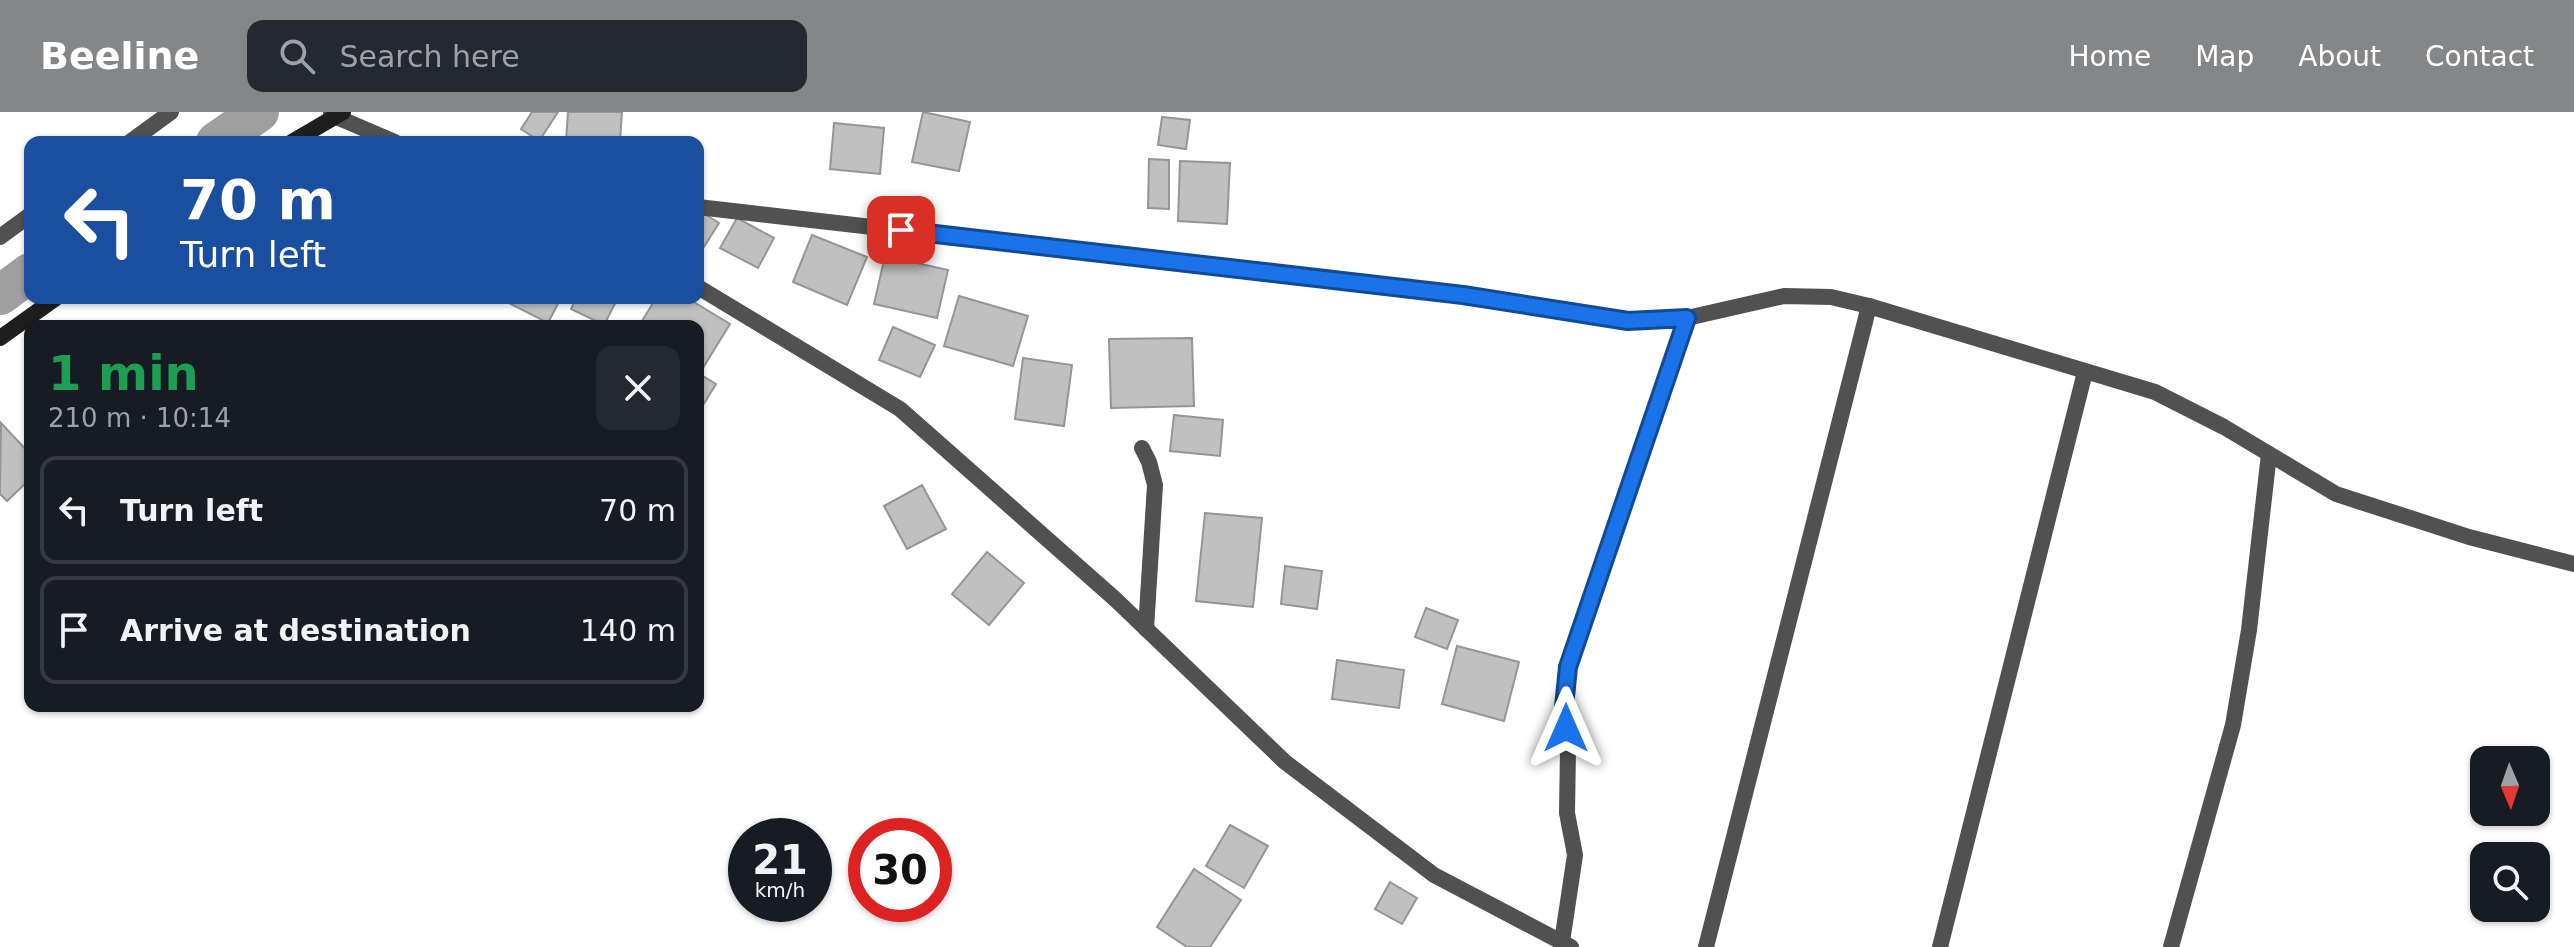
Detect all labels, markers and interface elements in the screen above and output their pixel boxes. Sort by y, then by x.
search box [247,20,807,92]
text: Beeline [40,34,199,78]
icon: search [275,34,319,78]
text: Search here [339,39,520,74]
text: Home [2068,40,2151,73]
text: Map [2195,40,2254,73]
text: About [2298,40,2381,73]
text: Contact [2425,40,2534,73]
text: 70 m [180,167,336,232]
icon: left [48,168,152,272]
pin [867,196,935,264]
icon: arrive [879,208,923,252]
text: Turn left [180,234,326,275]
text: 1 min [48,345,199,401]
button: close [596,346,680,430]
text: 210 m · 10:14 [48,403,231,433]
icon: left [52,488,96,532]
text: Turn left [120,493,263,528]
text: 70 m [599,493,676,528]
icon: arrive [52,608,96,652]
text: Arrive at destination [120,613,471,648]
text: 140 m [580,613,676,648]
position arrow [1524,686,1608,770]
north arrow [2470,746,2550,826]
map controls [2470,746,2550,922]
speed limit sign: 30 [848,818,952,922]
text: 21 [752,837,808,883]
button: search [2470,842,2550,922]
text: km/h [755,878,805,902]

